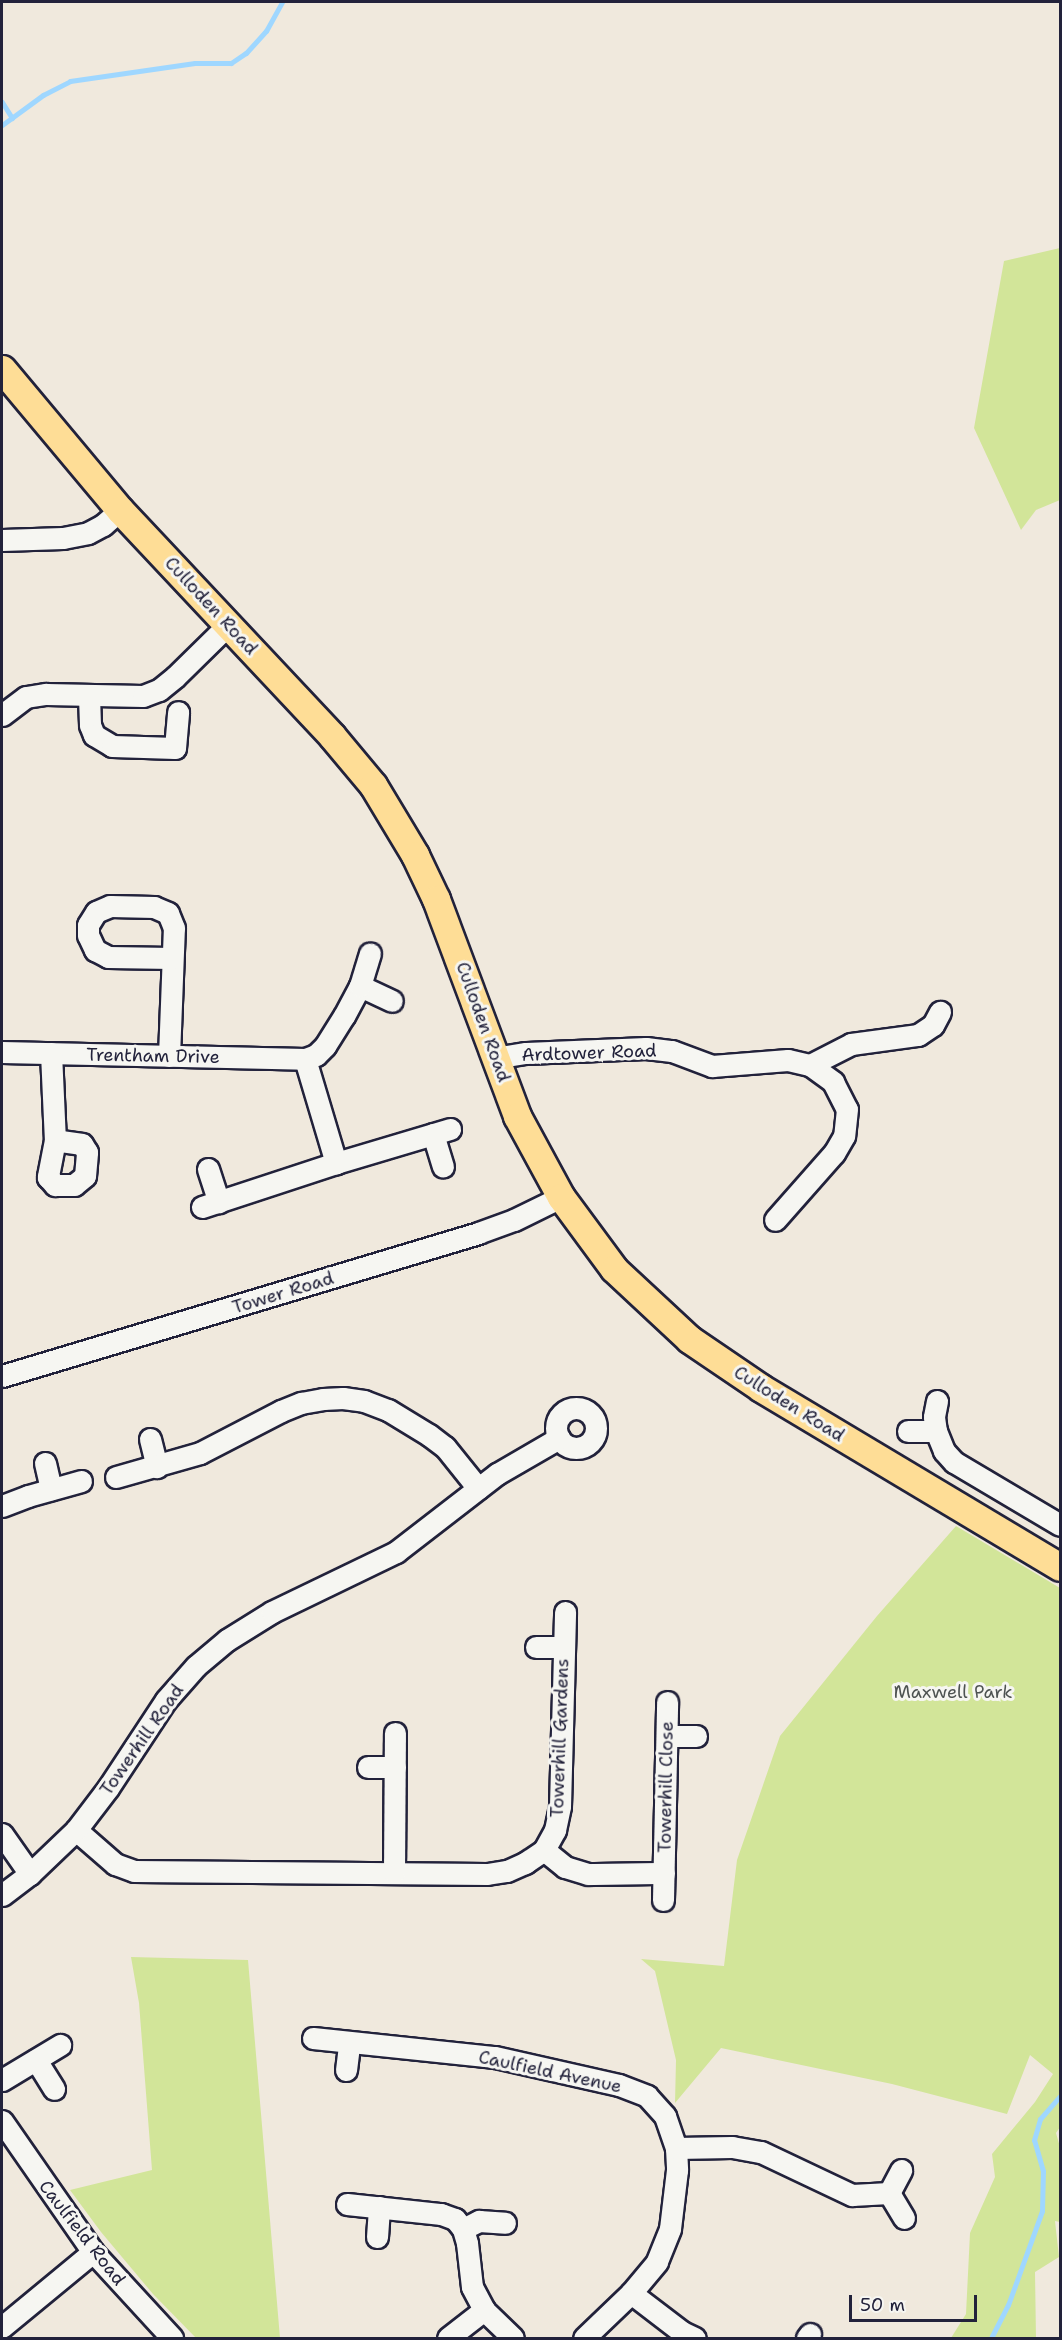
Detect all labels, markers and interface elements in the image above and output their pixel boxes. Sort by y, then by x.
street label: Culloden Road [160,553,262,659]
street label: Culloden Road [451,959,515,1085]
street label: Ardtower Road [521,1040,657,1066]
street label: Trentham Drive [86,1044,220,1068]
street label: Tower Road [230,1267,336,1319]
street label: Culloden Road [730,1361,848,1447]
street label: Towerhill Gardens [546,1658,574,1818]
street label: Towerhill Road [96,1680,188,1800]
park label: Maxwell Park [893,1681,1013,1703]
street label: Towerhill Close [654,1721,678,1853]
street label: Caulfield Avenue [477,2046,623,2098]
street label: Caulfield Road [34,2176,130,2290]
scale bar [852,2283,980,2321]
text: 50 m [860,2293,905,2317]

